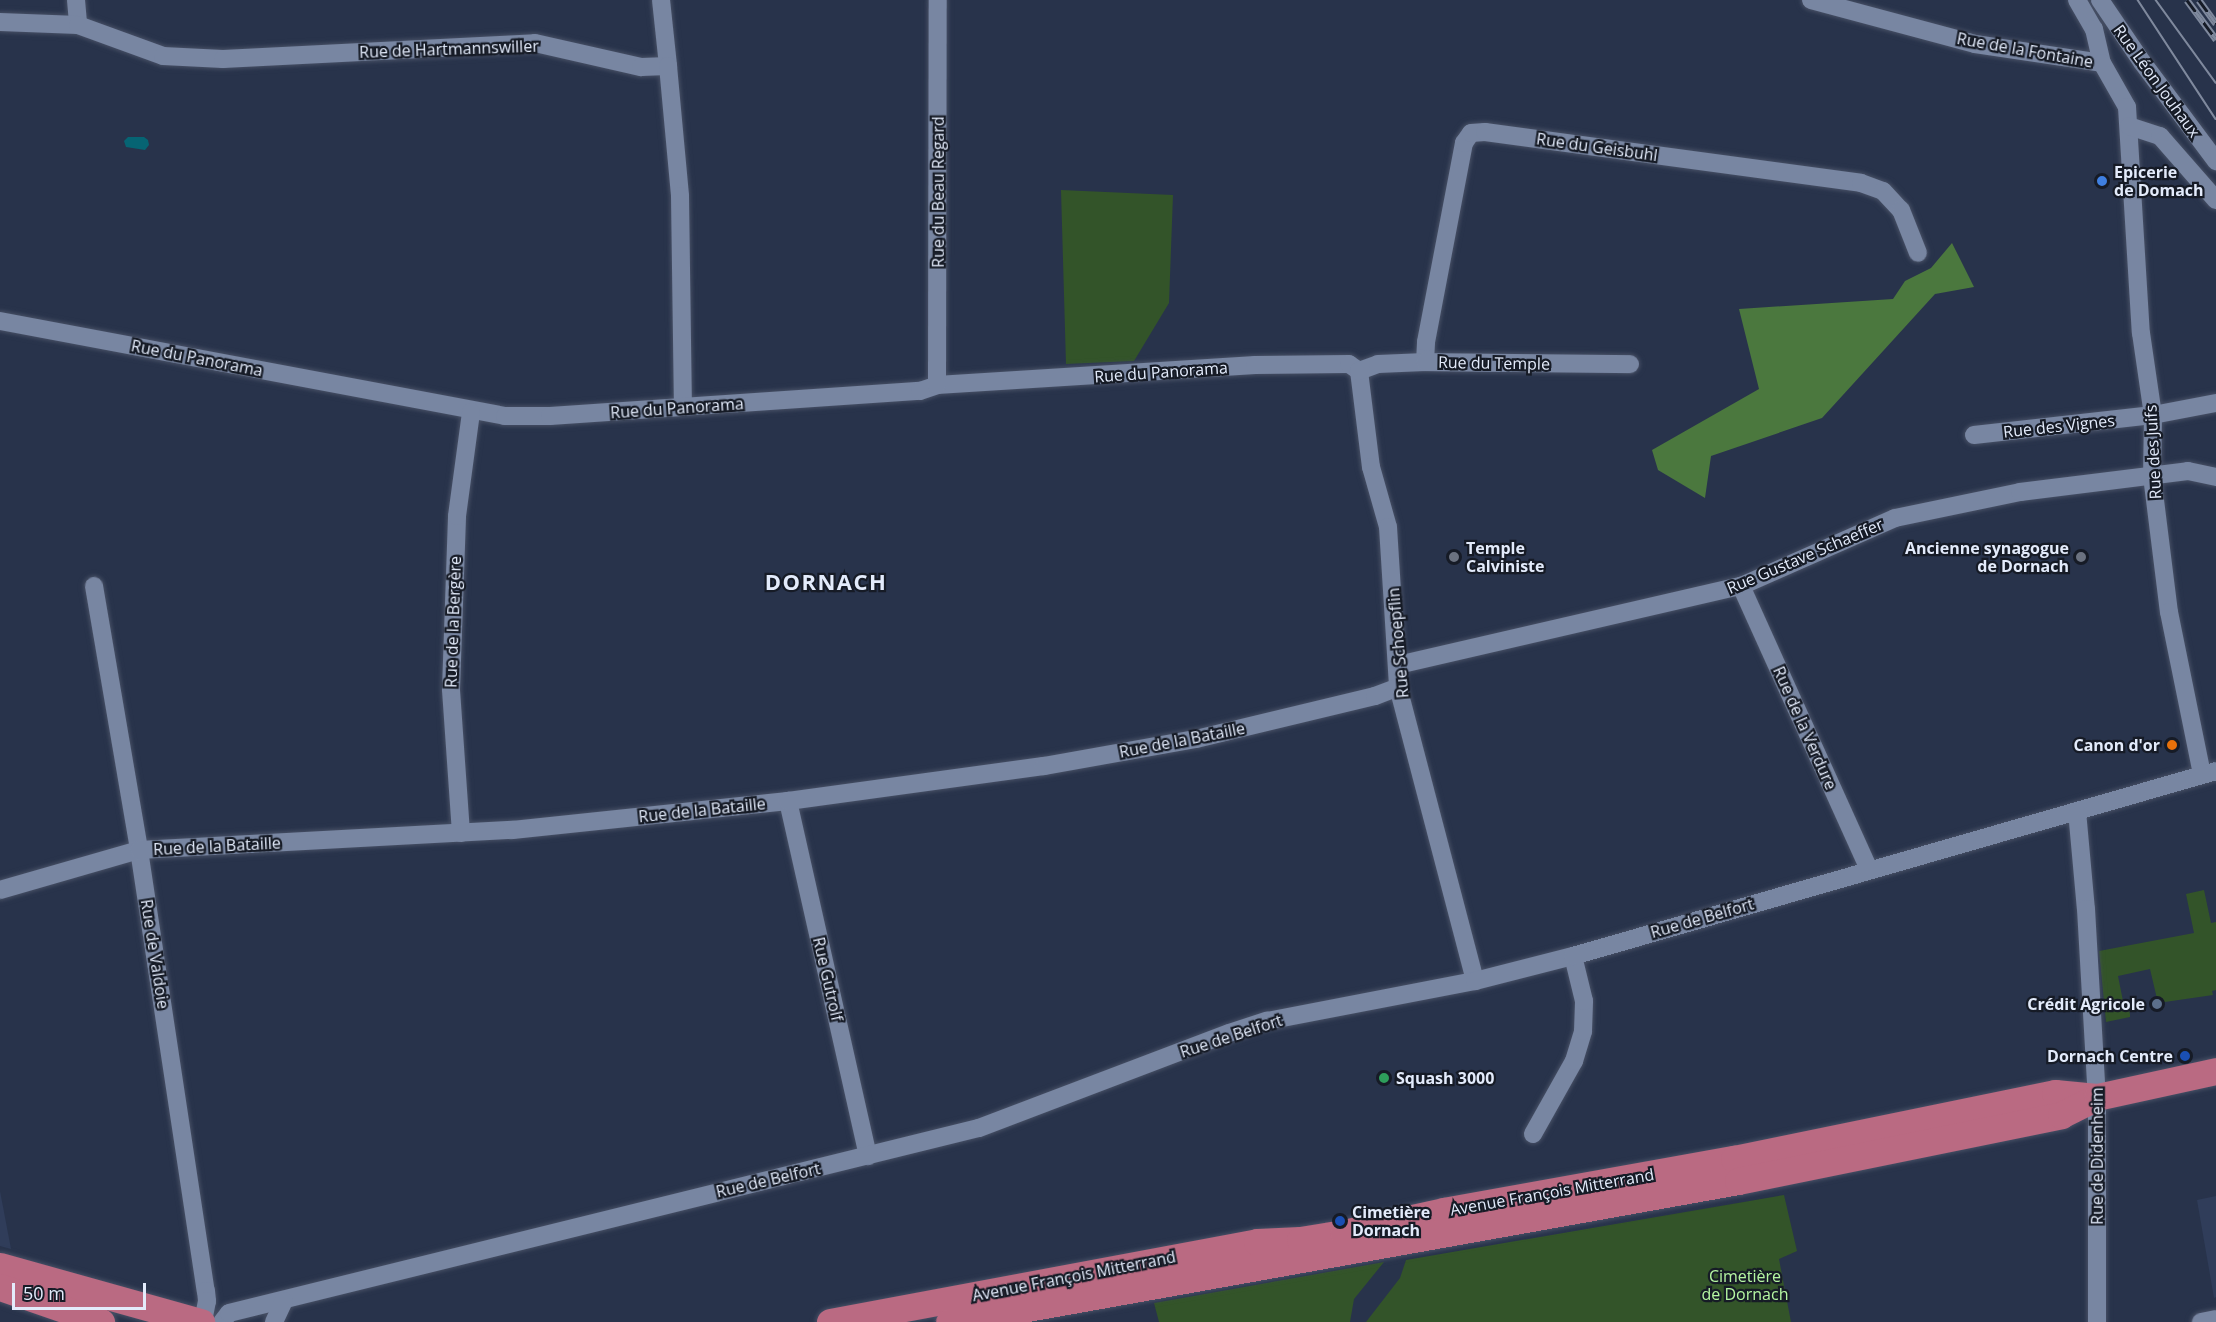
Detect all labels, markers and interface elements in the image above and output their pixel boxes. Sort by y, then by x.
street label: Rue Léon Jouhaux [2110,21,2204,141]
street label: Rue de la Fontaine [1955,29,2095,71]
street label: Rue de Hartmannswiller [359,36,539,62]
street label: Rue du Beau Regard [928,116,948,268]
street label: Rue du Geisbuhl [1535,129,1659,165]
place label: Epicerie de Domach [2114,162,2204,200]
marker: Epicerie de Domach [2095,174,2109,188]
street label: Rue du Panorama [130,336,264,380]
street label: Rue du Temple [1438,352,1550,374]
street label: Rue du Panorama [1094,358,1228,386]
street label: Rue du Panorama [610,394,744,422]
street label: Rue des Juifs [2141,404,2165,500]
street label: Rue des Vignes [2002,411,2116,441]
street label: Rue Gustave Schaeffer [1724,514,1886,598]
place label: Temple Calviniste [1466,538,1544,576]
place label: Ancienne synagogue de Dornach [1905,538,2069,576]
marker: Temple Calviniste [1447,550,1461,564]
marker: Ancienne synagogue de Dornach [2074,550,2088,564]
street label: Rue de la Bergère [441,556,465,688]
district label: DORNACH [765,569,887,595]
street label: Rue Schoepflin [1384,587,1412,699]
street label: Rue de la Verdure [1769,663,1841,793]
street label: Rue de la Bataille [1117,718,1247,762]
place label: Canon d'or [2073,735,2160,755]
marker: Canon d'or [2165,738,2179,752]
street label: Rue de la Bataille [637,794,767,826]
street label: Rue de la Bataille [153,833,281,859]
street label: Rue de Belfort [1648,894,1756,942]
street label: Rue de Valdoie [137,898,173,1010]
street label: Rue Gutrolf [809,935,847,1023]
place label: Crédit Agricole [2027,994,2145,1014]
marker: Crédit Agricole [2150,997,2164,1011]
street label: Rue de Belfort [1177,1010,1285,1062]
place label: Dornach Centre [2047,1046,2173,1066]
marker: Dornach Centre [2178,1049,2192,1063]
place label: Squash 3000 [1396,1068,1494,1088]
marker: Squash 3000 [1377,1071,1391,1085]
street label: Rue de Didenheim [2087,1087,2107,1225]
street label: Rue de Belfort [714,1159,822,1201]
street label: Avenue François Mitterrand [1448,1165,1656,1219]
place label: Cimetière Dornach [1352,1202,1430,1240]
marker: Cimetière Dornach [1333,1214,1347,1228]
street label: Avenue François Mitterrand [971,1247,1177,1305]
park label: Cimetière de Dornach [1702,1266,1788,1304]
scale bar [15,1271,148,1309]
text: 50 m [23,1281,65,1305]

